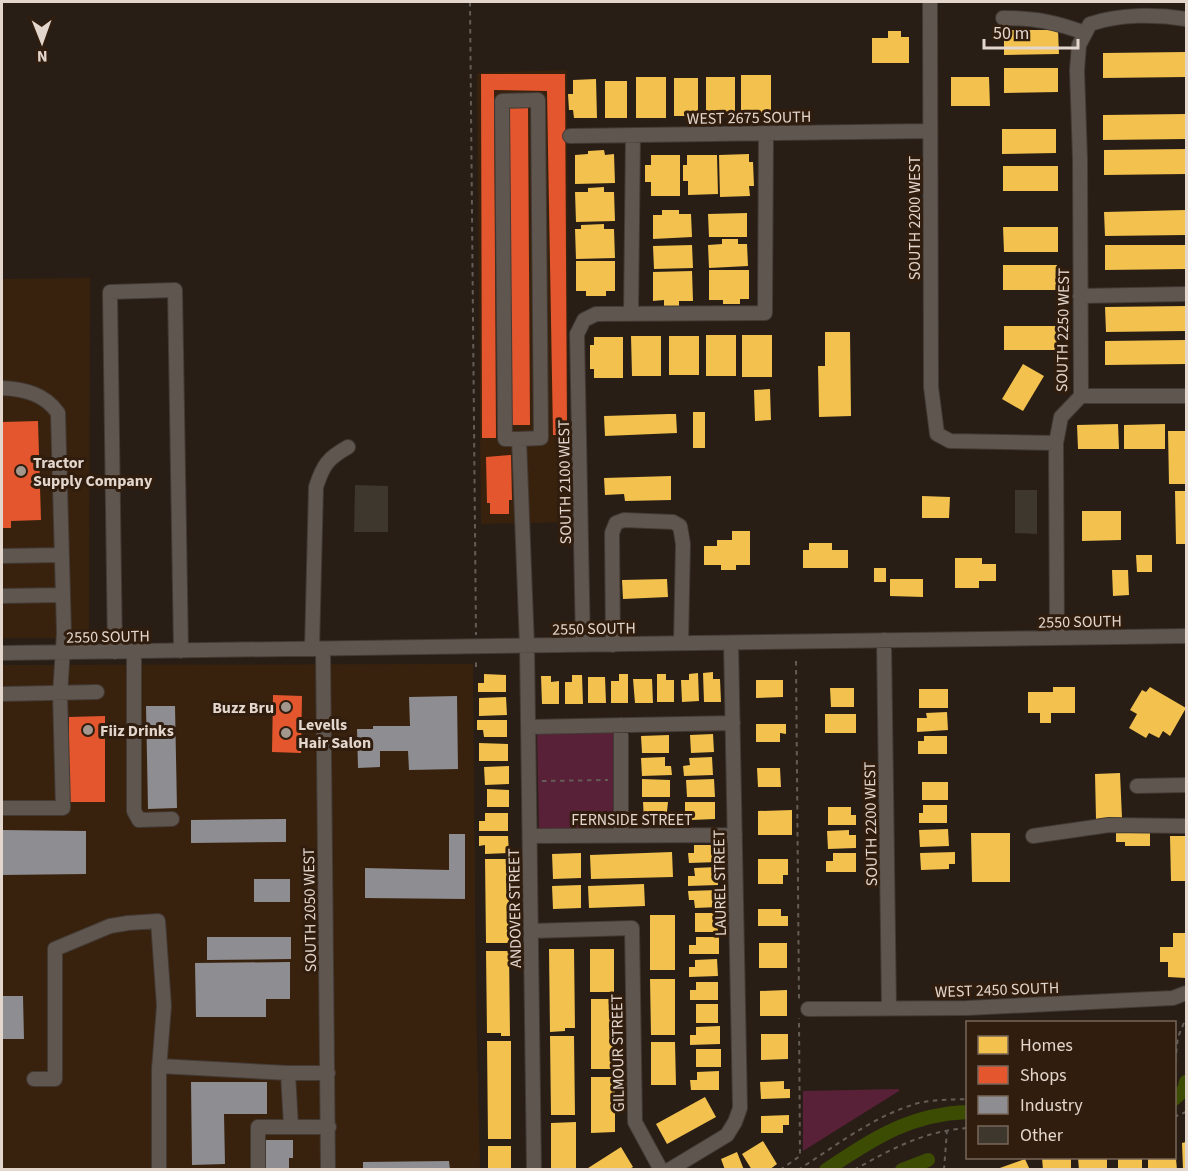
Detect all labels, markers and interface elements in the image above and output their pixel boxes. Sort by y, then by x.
north arrow [12,12,72,72]
scale bar [984,12,1078,50]
text: 50 m [993,21,1029,46]
text: N [37,45,48,67]
street label: WEST 2675 SOUTH [687,106,811,130]
street label: SOUTH 2200 WEST [904,155,926,280]
street label: SOUTH 2250 WEST [1051,267,1075,392]
street label: SOUTH 2100 WEST [553,419,577,544]
place label: Tractor Supply Company [33,452,153,492]
marker: Tractor Supply Company [14,464,28,478]
street label: 2550 SOUTH [1038,610,1122,634]
street label: 2550 SOUTH [552,617,636,641]
street label: 2550 SOUTH [66,625,150,649]
place label: Buzz Bru [212,697,274,719]
marker: Buzz Bru [279,700,293,714]
place label: Levells Hair Salon [298,714,371,754]
place label: Fiiz Drinks [100,720,174,742]
marker: Fiiz Drinks [81,723,95,737]
marker: Levells Hair Salon [279,726,293,740]
street label: SOUTH 2200 WEST [859,761,883,886]
street label: FERNSIDE STREET [571,809,693,831]
street label: LAUREL STREET [708,829,732,936]
street label: SOUTH 2050 WEST [298,847,322,972]
street label: ANDOVER STREET [503,848,527,968]
street label: WEST 2450 SOUTH [934,977,1060,1003]
street label: GILMOUR STREET [606,993,630,1112]
legend [966,1021,1176,1159]
text: Homes [1020,1033,1073,1058]
text: Shops [1020,1063,1067,1088]
text: Industry [1020,1093,1083,1118]
text: Other [1020,1123,1064,1148]

